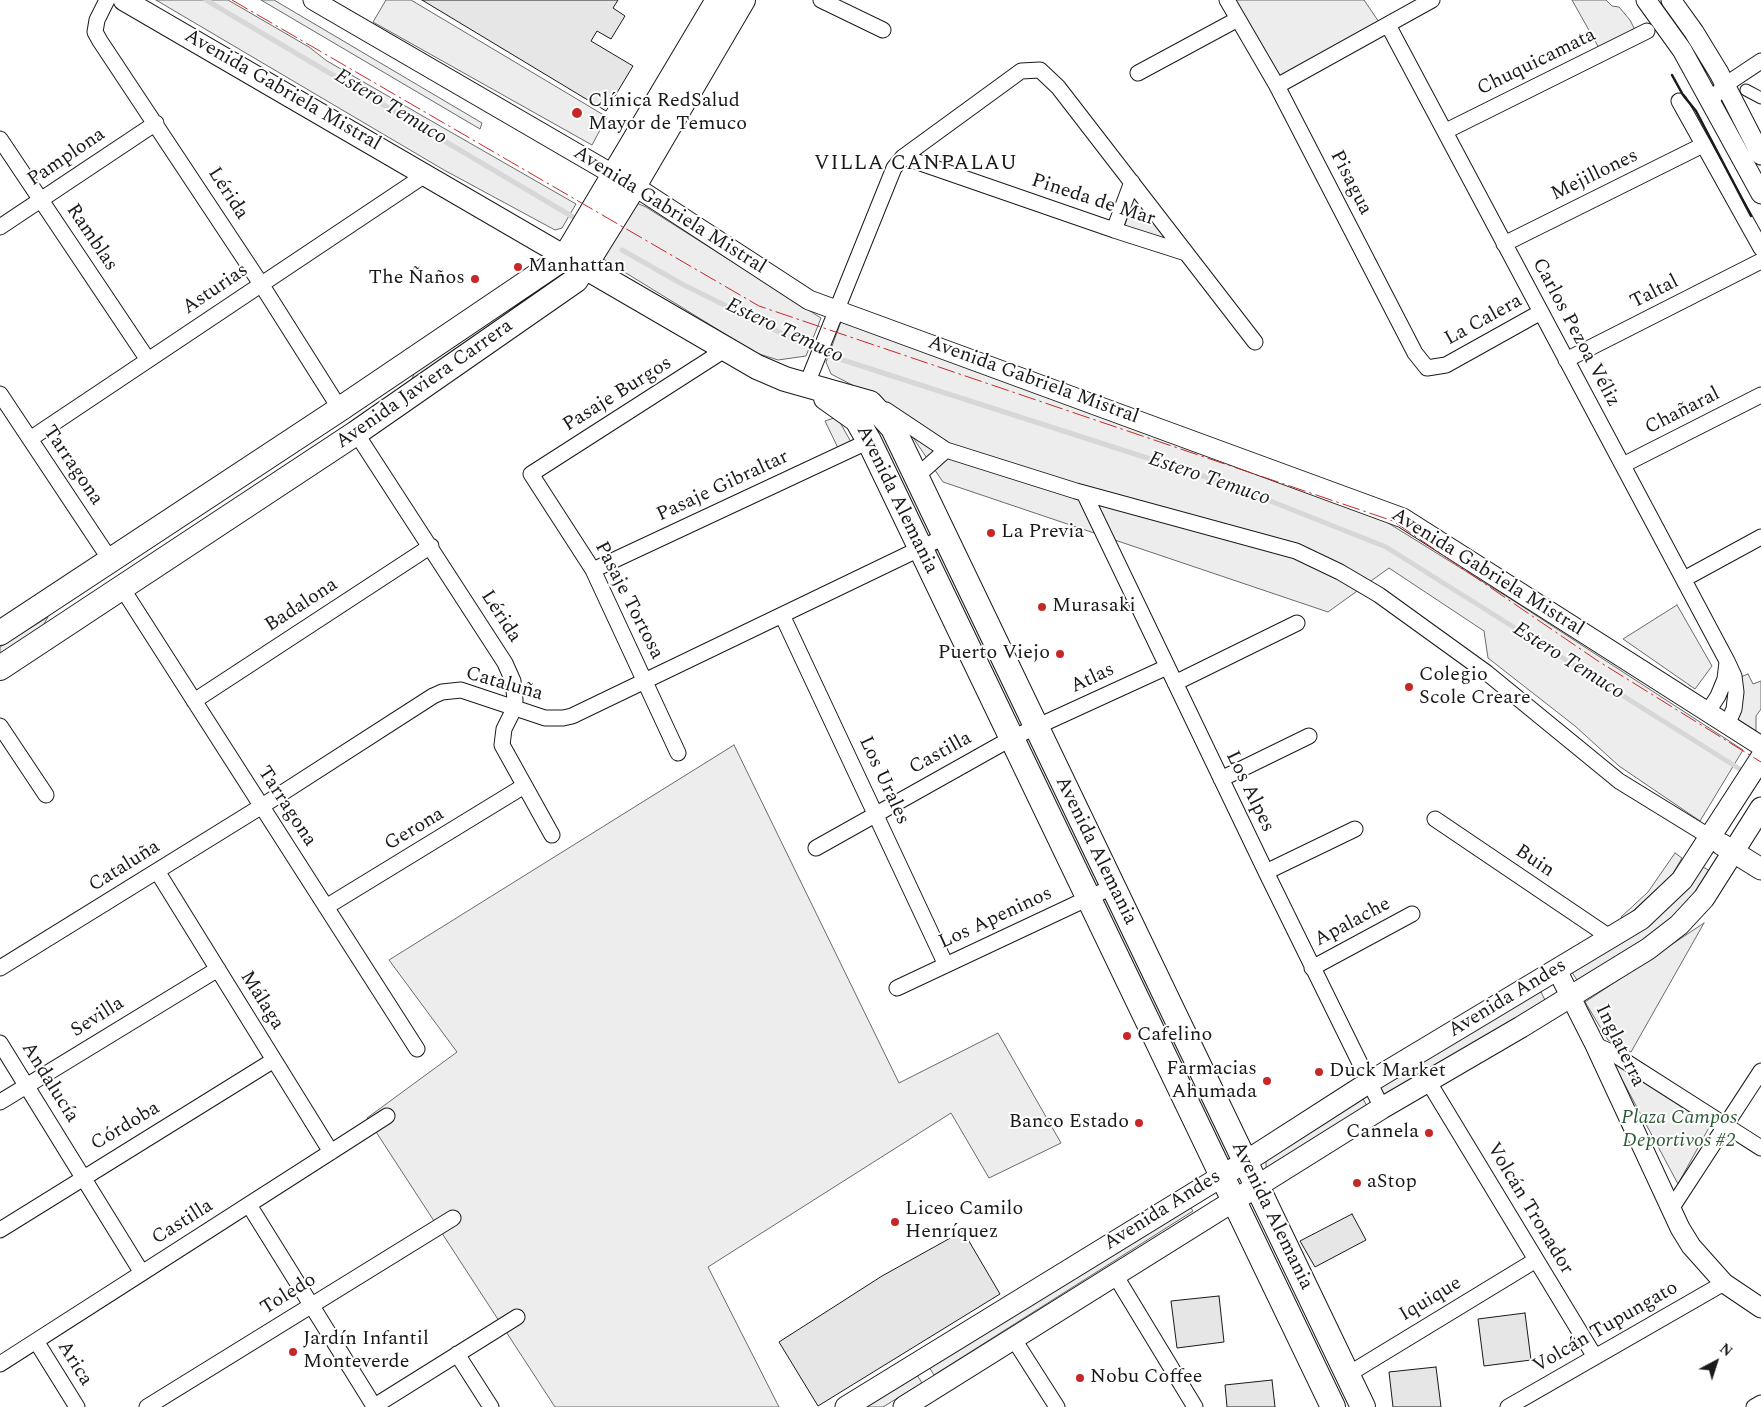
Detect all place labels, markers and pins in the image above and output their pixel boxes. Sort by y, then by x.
place label: Clínica RedSalud Mayor de Temuco [588,90,747,137]
marker: Clínica RedSalud Mayor de Temuco [570,106,584,120]
place label: Manhattan [528,255,625,279]
marker: Manhattan [512,261,524,273]
place label: The Ñaños [369,267,465,291]
marker: The Ñaños [469,273,481,285]
place label: La Previa [1001,521,1084,545]
marker: La Previa [985,527,997,539]
place label: Murasaki [1052,595,1136,619]
marker: Murasaki [1036,601,1048,613]
place label: Puerto Viejo [938,642,1050,666]
marker: Puerto Viejo [1054,648,1066,660]
place label: Colegio Scole Creare [1419,664,1531,711]
marker: Colegio Scole Creare [1403,681,1415,693]
place label: Cafelino [1137,1024,1212,1048]
marker: Cafelino [1121,1030,1133,1042]
place label: Farmacias Ahumada [1166,1058,1257,1105]
place label: Duck Market [1329,1060,1446,1084]
marker: Duck Market [1313,1066,1325,1078]
marker: Farmacias Ahumada [1261,1075,1273,1087]
place label: Banco Estado [1009,1111,1129,1135]
marker: Banco Estado [1133,1117,1145,1129]
place label: Cannela [1346,1121,1419,1145]
marker: Cannela [1423,1127,1435,1139]
place label: aStop [1367,1171,1417,1195]
marker: aStop [1351,1177,1363,1189]
place label: Liceo Camilo Henríquez [905,1198,1023,1245]
marker: Liceo Camilo Henríquez [889,1216,901,1228]
place label: Jardín Infantil Monteverde [303,1328,429,1375]
marker: Jardín Infantil Monteverde [287,1346,299,1358]
place label: Nobu Coffee [1090,1366,1202,1390]
marker: Nobu Coffee [1074,1372,1086,1384]

